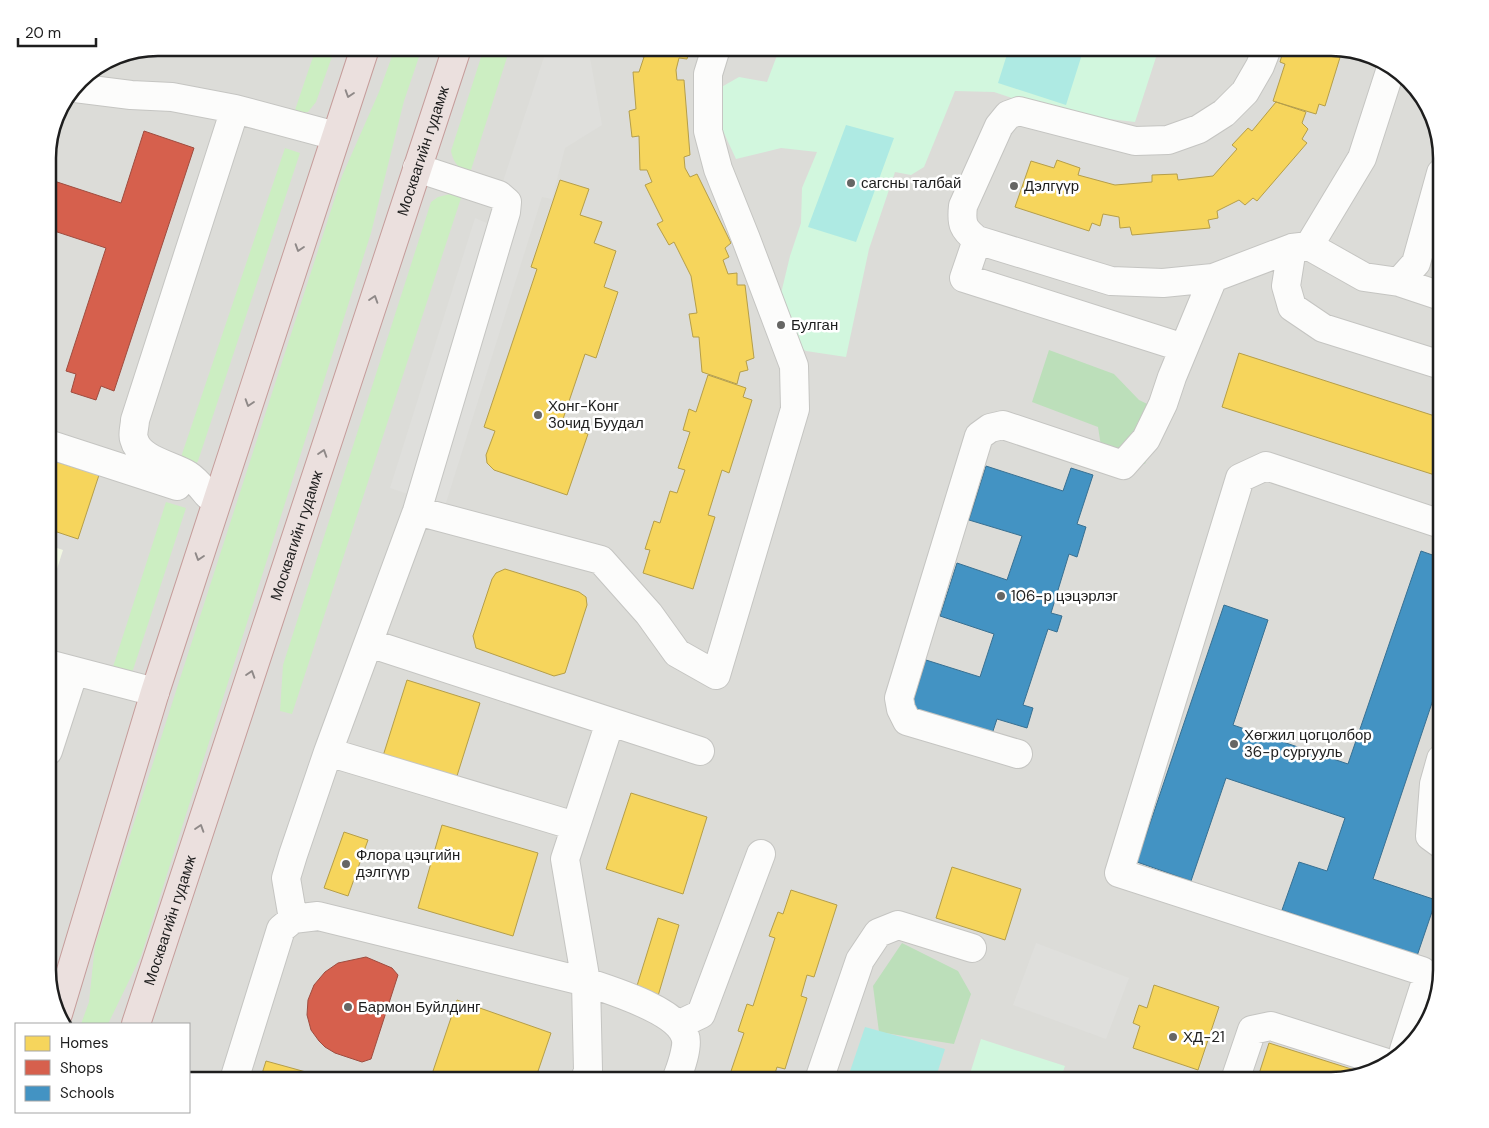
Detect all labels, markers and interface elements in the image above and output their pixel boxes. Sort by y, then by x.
scale bar [18,15,95,47]
text: 20 m [25,23,61,43]
street label: Москвагийн гудамж [392,83,454,219]
one-way arrow [345,89,355,98]
place label: сагсны талбай [861,173,961,193]
place label: Дэлгүүр [1024,176,1079,196]
marker: сагсны талбай [845,177,857,189]
marker: Дэлгүүр [1008,180,1020,192]
one-way arrow [295,244,305,252]
one-way arrow [368,295,378,303]
place label: Булган [791,315,838,335]
marker: Булган [775,319,787,331]
place label: Хонг-Kонг 3очид Буудал [548,396,644,433]
one-way arrow [245,398,255,407]
marker: Хонг-Kонг 3очид Буудал [532,409,544,421]
one-way arrow [317,449,327,458]
street label: Москвагийн гудамж [266,468,327,603]
one-way arrow [194,553,204,561]
place label: 106-р цэцэрлэг [1011,586,1119,606]
marker: 106-р цэцэрлэг [995,590,1007,602]
one-way arrow [245,670,255,679]
place label: Хөгжил цогцолбор 36-р сургууль [1244,725,1372,762]
marker: Хөгжил цогцолбор 36-р сургууль [1228,738,1240,750]
one-way arrow [194,825,204,833]
place label: Флора цэцгийн дэлгүүр [356,845,460,882]
street label: Москвагийн гудамж [139,853,201,988]
marker: Флора цэцгийн дэлгүүр [340,858,352,870]
place label: Бармон Буйлдинг [358,997,481,1017]
marker: Бармон Буйлдинг [342,1001,354,1013]
legend [15,1023,190,1113]
place label: ХД-21 [1183,1027,1225,1047]
marker: ХД-21 [1167,1031,1179,1043]
text: Homes [60,1033,109,1053]
text: Shops [60,1058,103,1078]
text: Schools [60,1083,115,1103]

